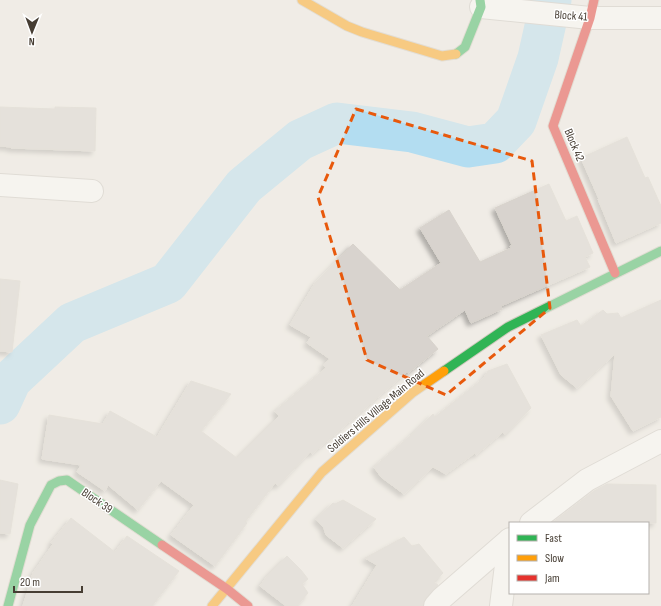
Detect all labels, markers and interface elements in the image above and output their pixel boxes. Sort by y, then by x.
street label: Block 41 [554,7,589,25]
north arrow [12,12,52,52]
text: N [29,35,35,48]
street label: Block 42 [560,126,588,164]
street label: Soldiers Hills Village Main Road [324,366,428,456]
street label: Block 39 [79,485,115,517]
legend [509,522,649,594]
text: Fast [545,531,562,546]
text: Slow [545,551,564,566]
scale bar [14,568,82,594]
text: Jam [544,571,560,586]
text: 20 m [20,575,40,590]

